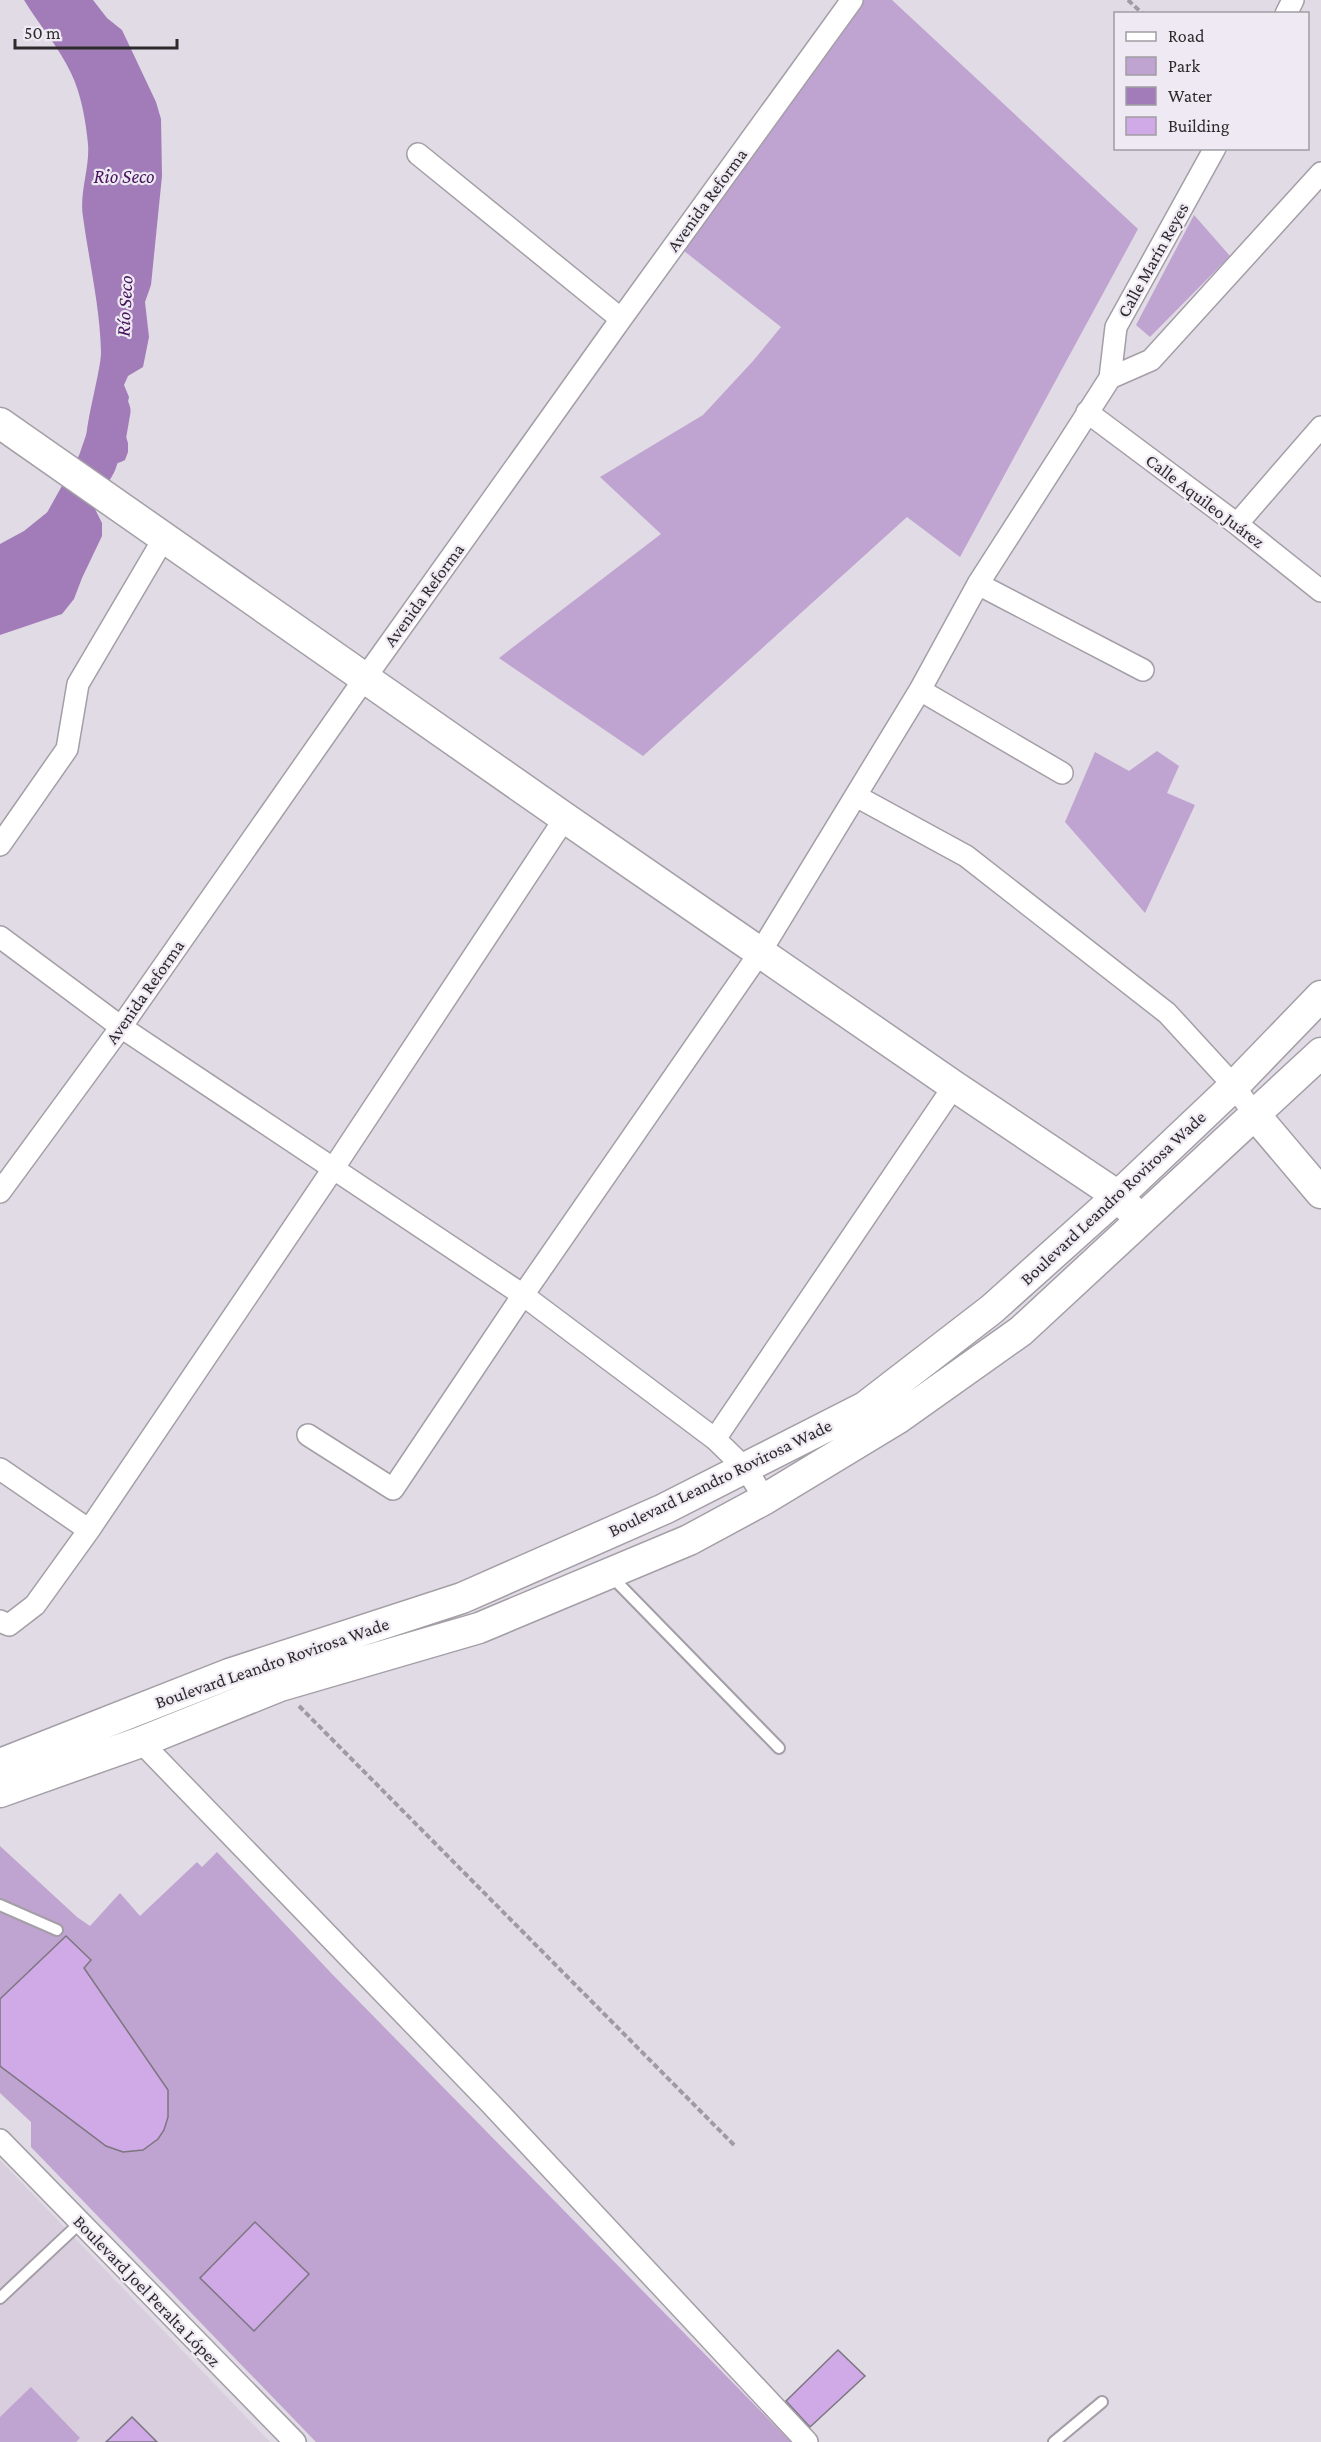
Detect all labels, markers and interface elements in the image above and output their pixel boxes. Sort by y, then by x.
scale bar [15,12,177,50]
legend [1114,12,1309,150]
text: 50 m [24,23,61,43]
text: Road [1168,26,1205,46]
text: Park [1168,56,1200,76]
text: Water [1168,86,1213,106]
text: Building [1168,116,1230,136]
street label: Avenida Reforma [663,145,751,255]
water label: Rio Seco [93,165,155,187]
street label: Calle Marín Reyes [1113,199,1193,321]
water label: Río Seco [111,275,137,337]
street label: Calle Aquileo Juárez [1142,450,1268,552]
street label: Avenida Reforma [380,540,468,650]
street label: Avenida Reforma [102,936,188,1048]
street label: Boulevard Leandro Rovirosa Wade [1016,1107,1210,1289]
street label: Boulevard Leandro Rovirosa Wade [605,1415,835,1541]
street label: Boulevard Leandro Rovirosa Wade [153,1614,392,1712]
street label: Boulevard Joel Peralta López [69,2211,225,2371]

